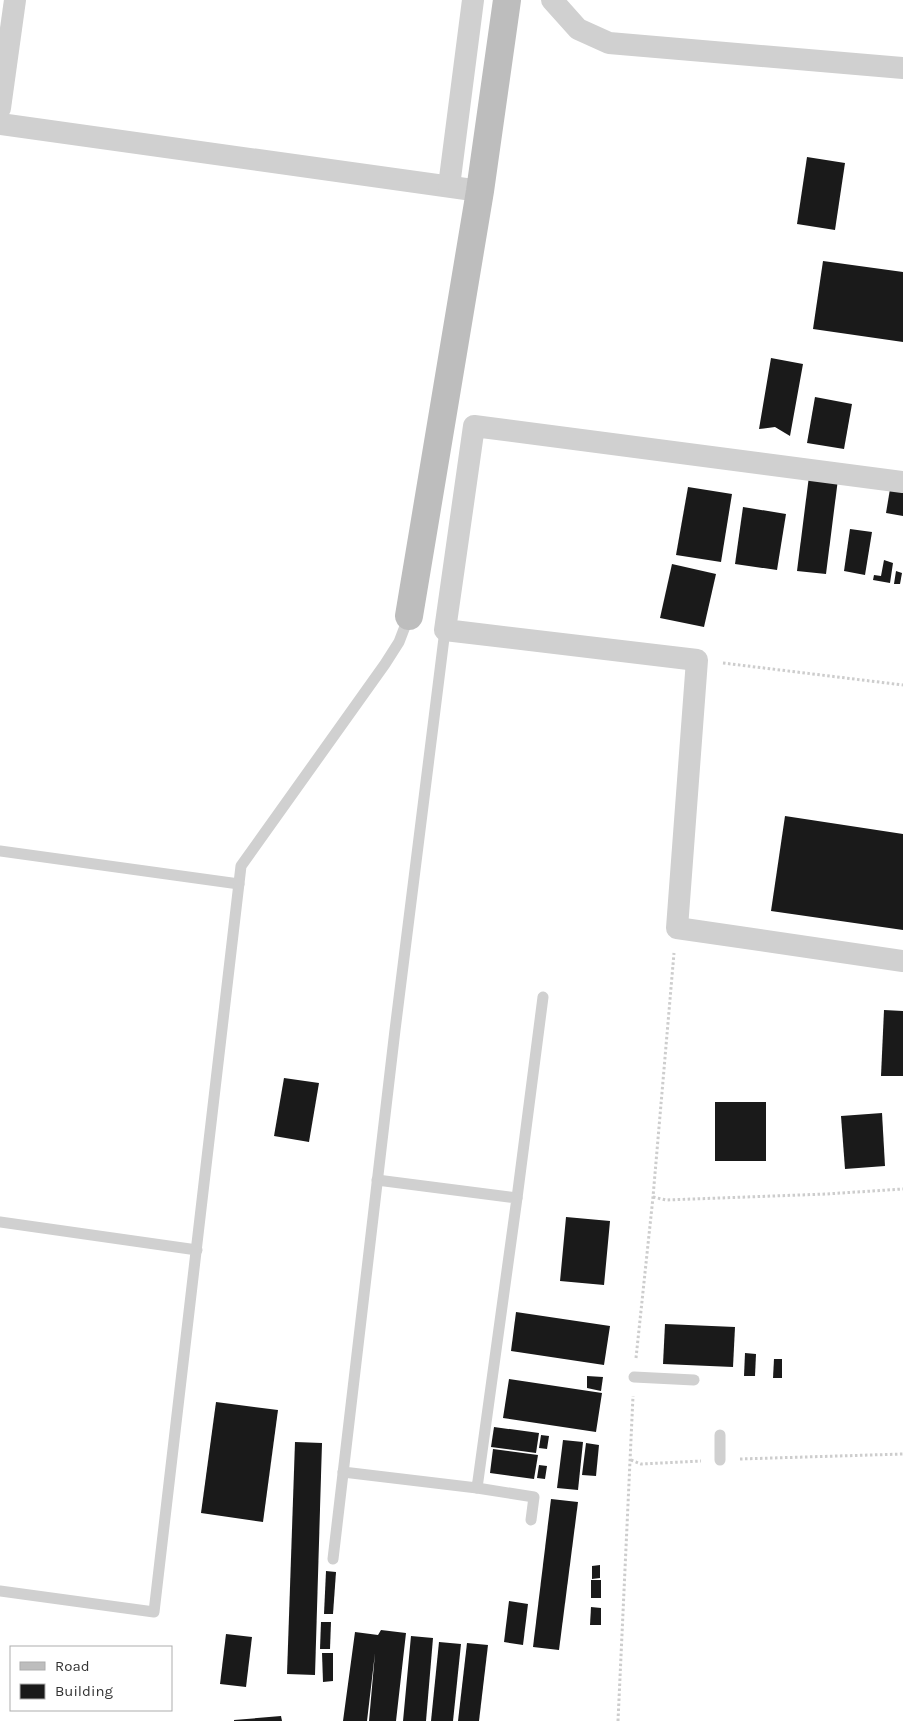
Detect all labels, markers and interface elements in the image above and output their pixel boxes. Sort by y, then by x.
legend [10,1646,172,1711]
text: Road [55,1657,90,1675]
text: Building [55,1682,113,1700]

